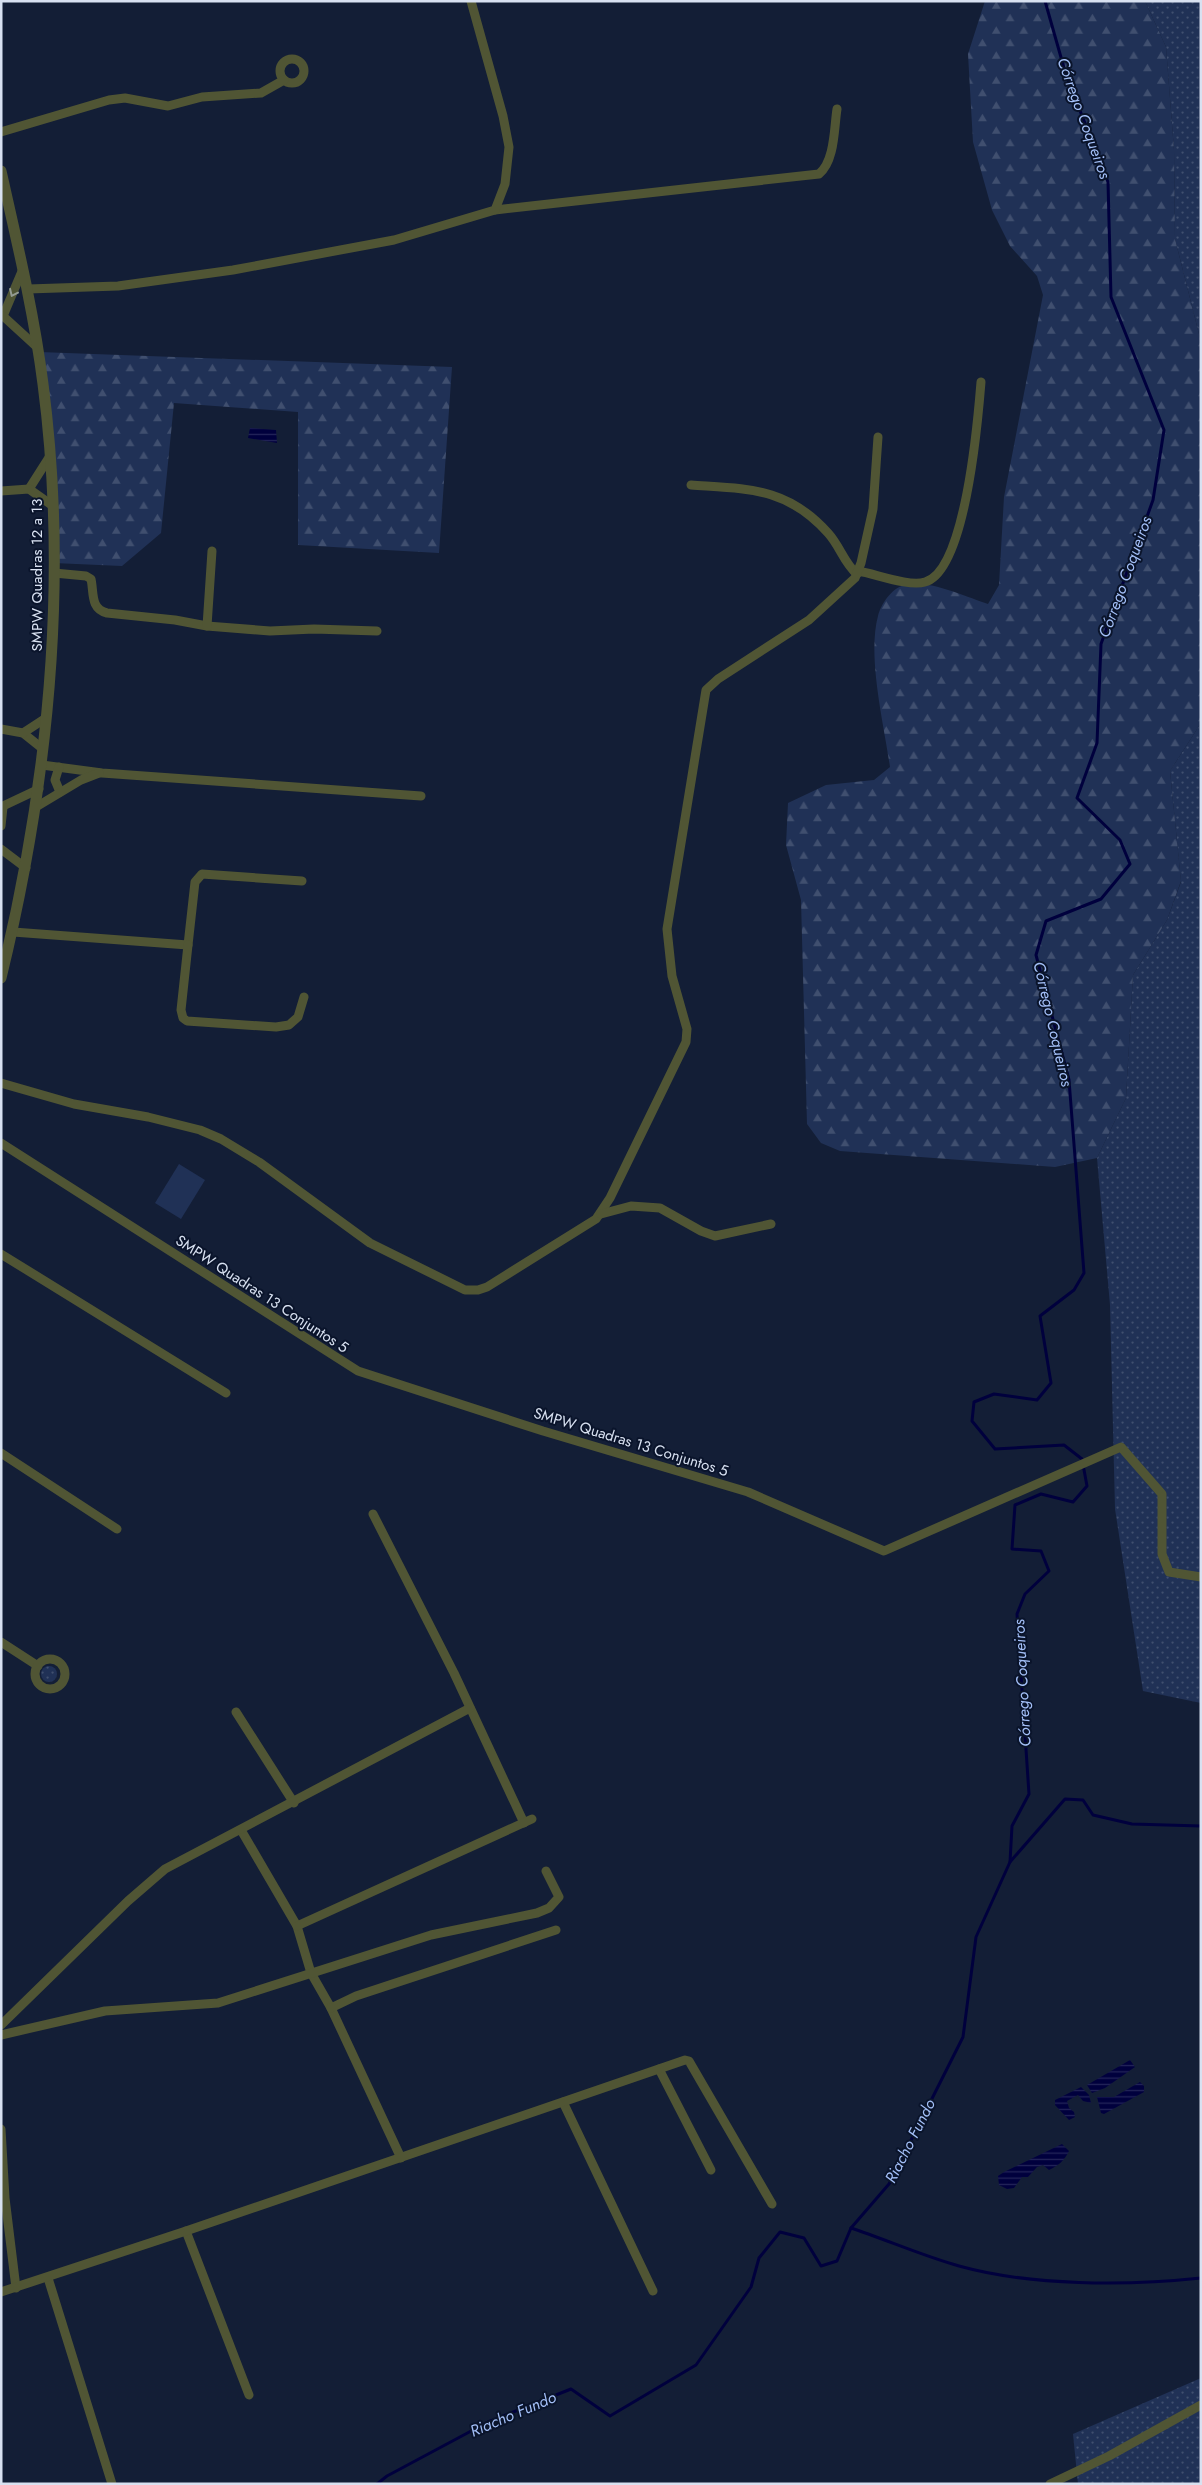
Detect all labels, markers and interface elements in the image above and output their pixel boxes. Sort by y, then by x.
water label: Córrego Coqueiros [1051,54,1117,183]
one-way arrow [9,288,20,297]
street label: SMPW Quadras 12 a 13 [26,499,48,651]
water label: Córrego Coqueiros [1092,512,1158,641]
water label: Córrego Coqueiros [1027,959,1079,1089]
street label: SMPW Quadras 13 Conjuntos 5 [171,1230,353,1358]
street label: SMPW Quadras 13 Conjuntos 5 [531,1402,731,1482]
water label: Córrego Coqueiros [1007,1618,1037,1747]
water label: Riacho Fundo [879,2095,941,2187]
water label: Riacho Fundo [466,2385,560,2442]

